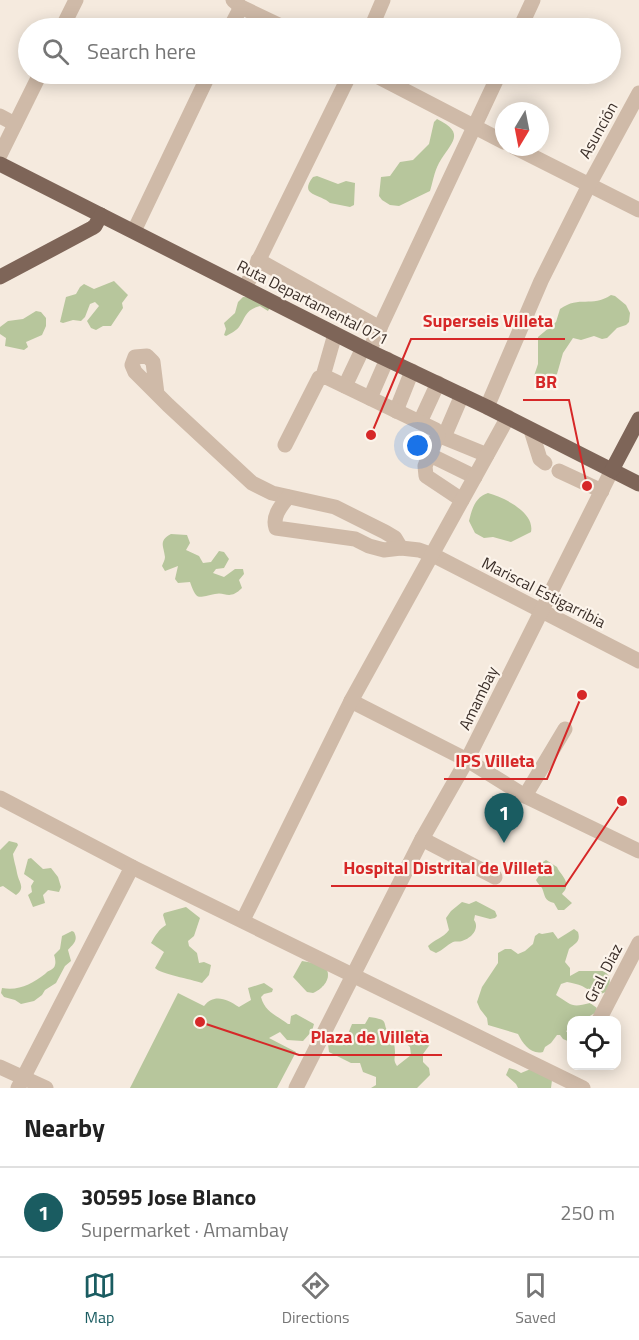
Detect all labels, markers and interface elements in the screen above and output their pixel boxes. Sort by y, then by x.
search box [18,18,621,84]
text: Search here [87,34,196,68]
icon: search [39,35,72,68]
street label: Asunción [573,97,623,163]
north arrow [495,102,549,156]
street label: Ruta Departamental 071 [233,253,393,351]
callout: Superseis Villeta [411,303,565,339]
text: Superseis Villeta [423,307,553,334]
callout: BR [523,364,569,400]
text: BR [535,368,557,395]
your location [403,431,432,460]
street label: Mariscal Estigarribia [478,550,610,634]
street label: Amambay [452,662,504,734]
callout: IPS Villeta [444,743,547,779]
text: IPS Villeta [455,747,535,774]
pin: 1 [484,794,524,843]
callout: Hospital Distrital de Villeta [331,850,565,886]
text: Hospital Distrital de Villeta [343,854,553,881]
street label: Gral. Diaz [578,939,628,1007]
map controls [567,1016,621,1070]
button: locate [567,1016,621,1070]
callout: Plaza de Villeta [299,1019,442,1055]
text: Plaza de Villeta [310,1023,430,1050]
text: Nearby [24,1108,105,1147]
text: 30595 Jose Blanco [81,1180,256,1214]
text: 1 [38,1197,49,1228]
text: 250 m [560,1197,615,1228]
text: Supermarket · Amambay [81,1214,289,1245]
tab: Map [83,1269,116,1329]
tab: Directions [282,1269,350,1329]
tab: Saved [515,1269,556,1329]

